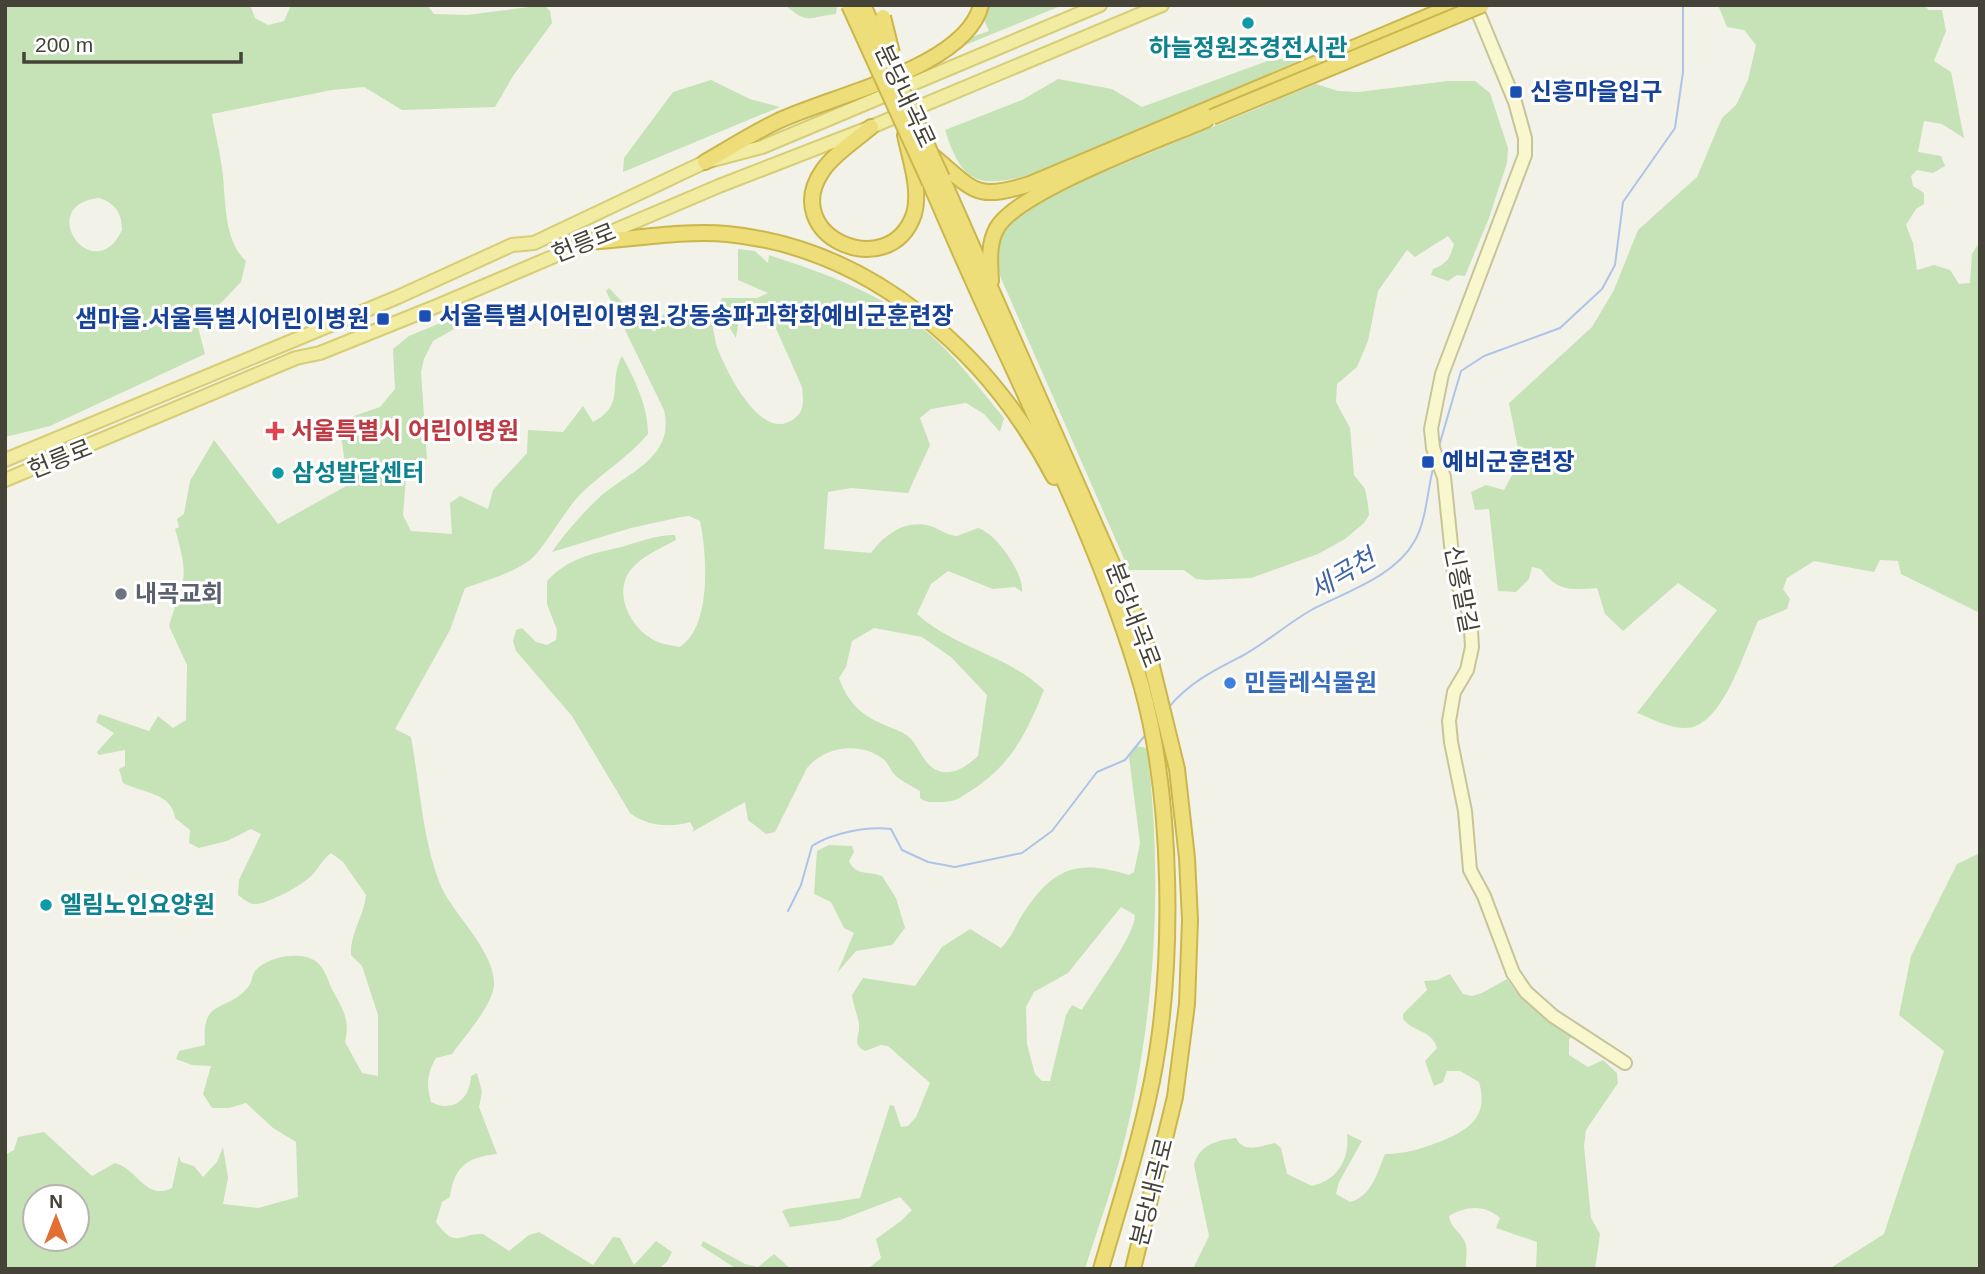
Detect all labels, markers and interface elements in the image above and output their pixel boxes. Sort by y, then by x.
marker: 하늘정원조경전시관 [1240,15,1256,31]
scale bar [24,21,242,65]
text: 200 m [35,33,93,56]
place label: 하늘정원조경전시관 [1149,34,1347,61]
street label: 분당내곡로 [870,40,941,152]
place label: 신흥마을입구 [1530,78,1662,105]
marker: 신흥마을입구 [1508,84,1524,100]
street label: 헌릉로 [548,218,620,267]
place label: 서울특별시어린이병원.강동송파과학화예비군훈련장 [439,302,954,329]
place label: 샘마을.서울특별시어린이병원 [75,305,369,332]
marker: 서울특별시어린이병원.강동송파과학화예비군훈련장 [417,308,433,324]
marker: 샘마을.서울특별시어린이병원 [375,311,391,327]
place label: 서울특별시 어린이병원 [291,417,518,444]
marker: 서울특별시 어린이병원 [265,421,285,441]
street label: 헌릉로 [24,434,96,483]
place label: 예비군훈련장 [1442,448,1574,475]
marker: 예비군훈련장 [1420,454,1436,470]
place label: 삼성발달센터 [292,459,424,486]
marker: 삼성발달센터 [270,465,286,481]
water label: 세곡천 [1304,541,1383,605]
street label: 신흥말길 [1440,543,1483,635]
street label: 분당내곡로 [1101,558,1166,671]
place label: 내곡교회 [135,580,223,607]
marker: 내곡교회 [113,586,129,602]
place label: 민들레식물원 [1244,669,1376,696]
marker: 민들레식물원 [1222,675,1238,691]
place label: 엘림노인요양원 [60,891,215,918]
marker: 엘림노인요양원 [38,897,54,913]
street label: 분당내곡로 [1125,1135,1178,1249]
north arrow [21,1183,91,1253]
text: N [49,1191,63,1212]

